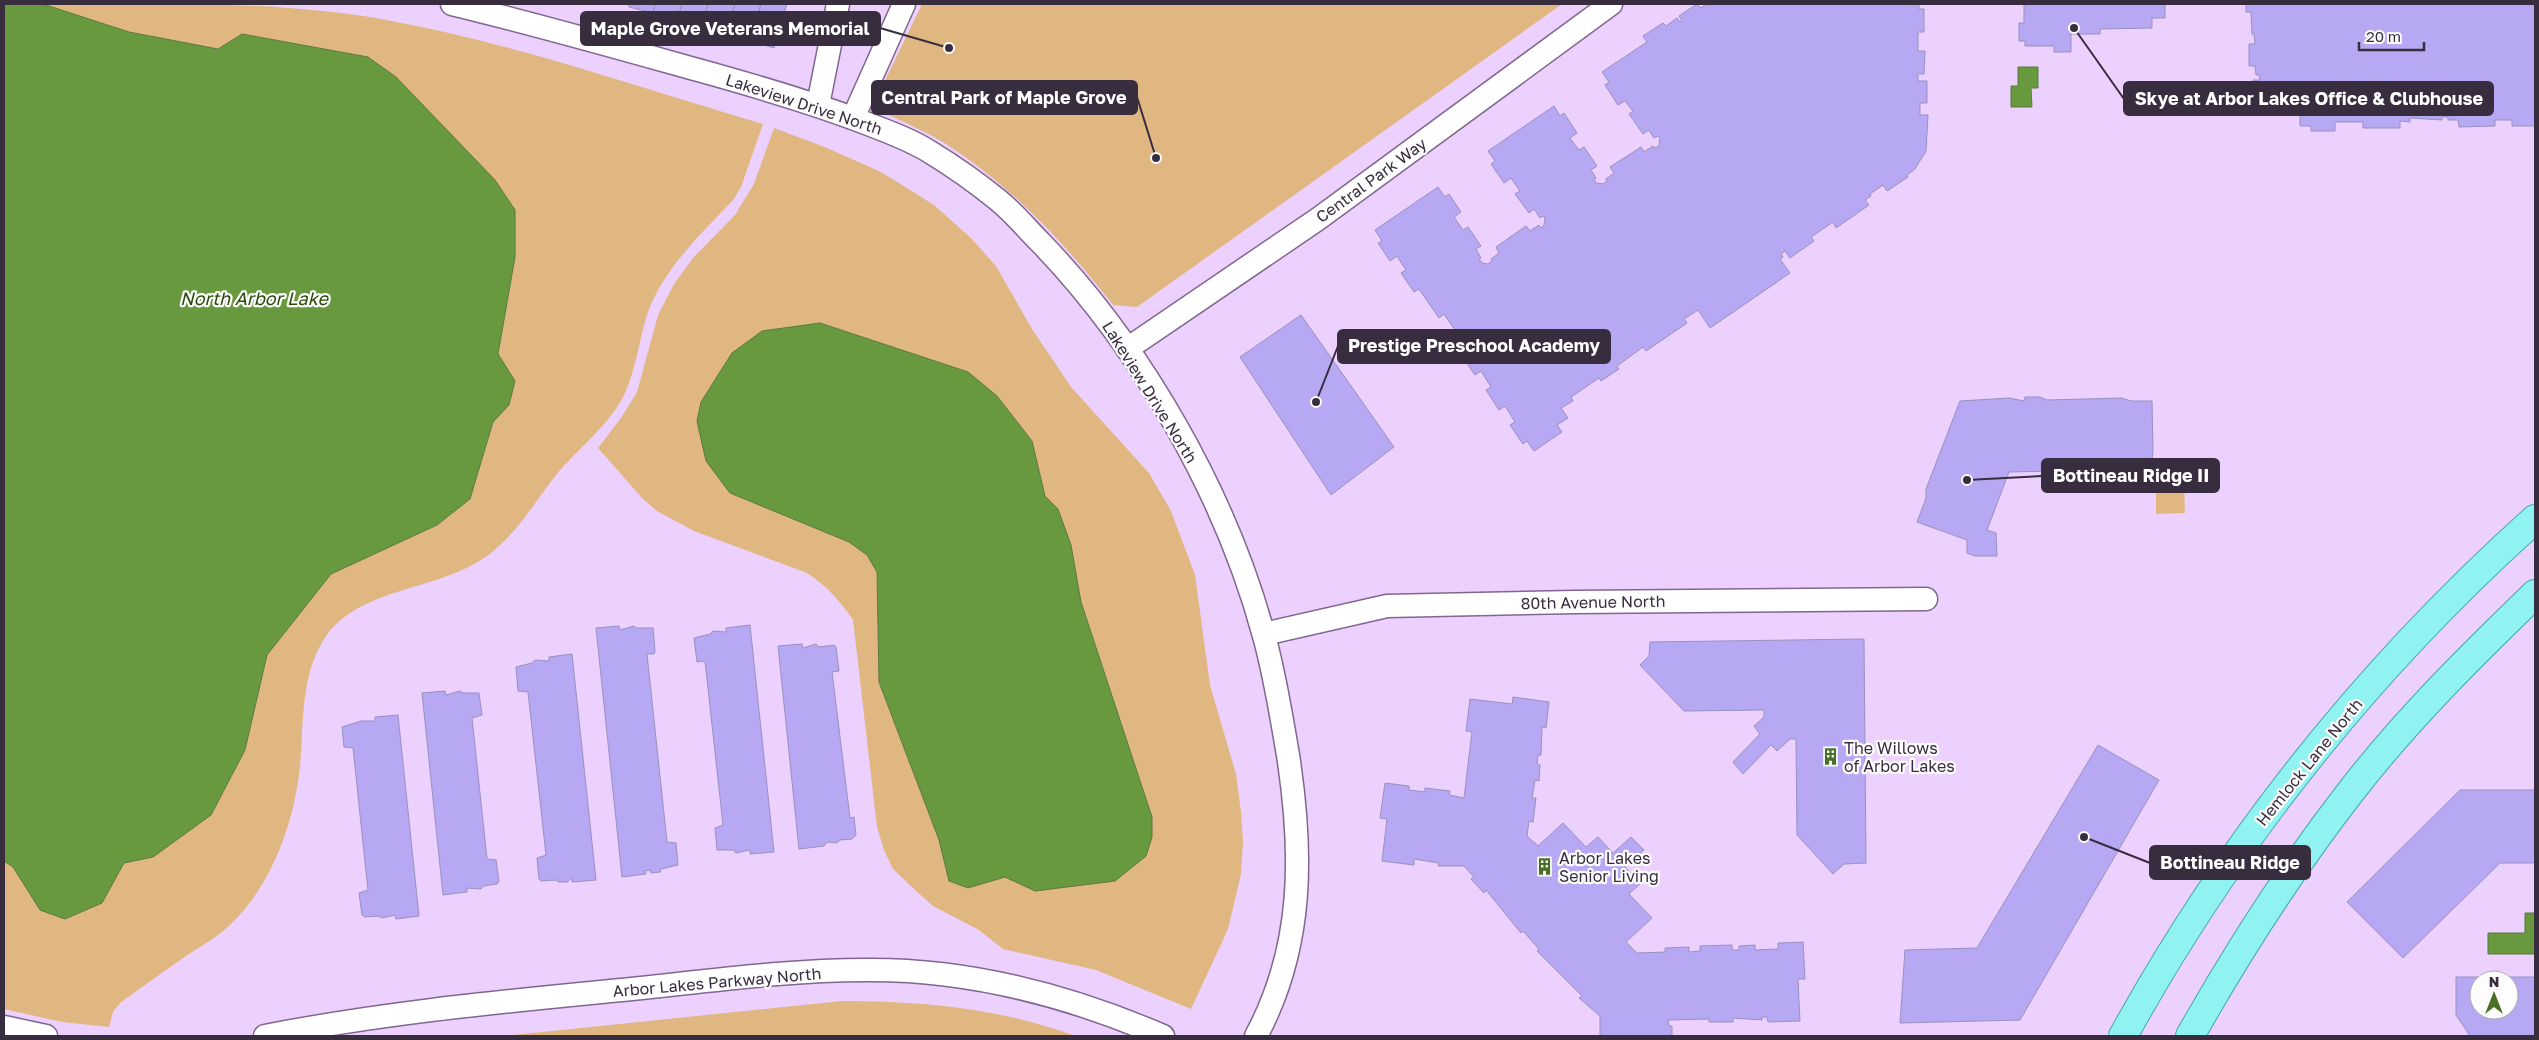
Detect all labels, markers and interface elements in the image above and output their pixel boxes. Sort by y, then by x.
callout: Maple Grove Veterans Memorial [581,12,880,45]
text: Maple Grove Veterans Memorial [591,17,869,39]
scale bar [2359,20,2424,52]
text: 20 m [2366,27,2401,45]
street label: Lakeview Drive North [723,69,885,139]
callout: Central Park of Maple Grove [872,81,1137,114]
callout: Skye at Arbor Lakes Office & Clubhouse [2124,82,2493,115]
text: Central Park of Maple Grove [881,86,1127,108]
text: Skye at Arbor Lakes Office & Clubhouse [2135,87,2484,109]
street label: Central Park Way [1312,133,1430,227]
water label: North Arbor Lake [180,287,330,309]
street label: Lakeview Drive North [1098,317,1202,467]
callout: Prestige Preschool Academy [1338,330,1610,363]
text: Prestige Preschool Academy [1348,334,1600,356]
callout: Bottineau Ridge II [2042,459,2219,492]
text: Bottineau Ridge II [2053,464,2209,486]
street label: 80th Avenue North [1520,591,1666,613]
street label: Hemlock Lane North [2252,694,2366,830]
place label: The Willows of Arbor Lakes [1844,738,1955,776]
building icon: The Willows of Arbor Lakes [1820,747,1840,767]
callout: Bottineau Ridge [2150,846,2310,879]
place label: Arbor Lakes Senior Living [1559,848,1659,886]
text: Bottineau Ridge [2160,851,2300,873]
building icon: Arbor Lakes Senior Living [1535,857,1555,877]
street label: Arbor Lakes Parkway North [612,963,822,1001]
north arrow [2469,970,2519,1020]
text: N [2489,973,2499,990]

